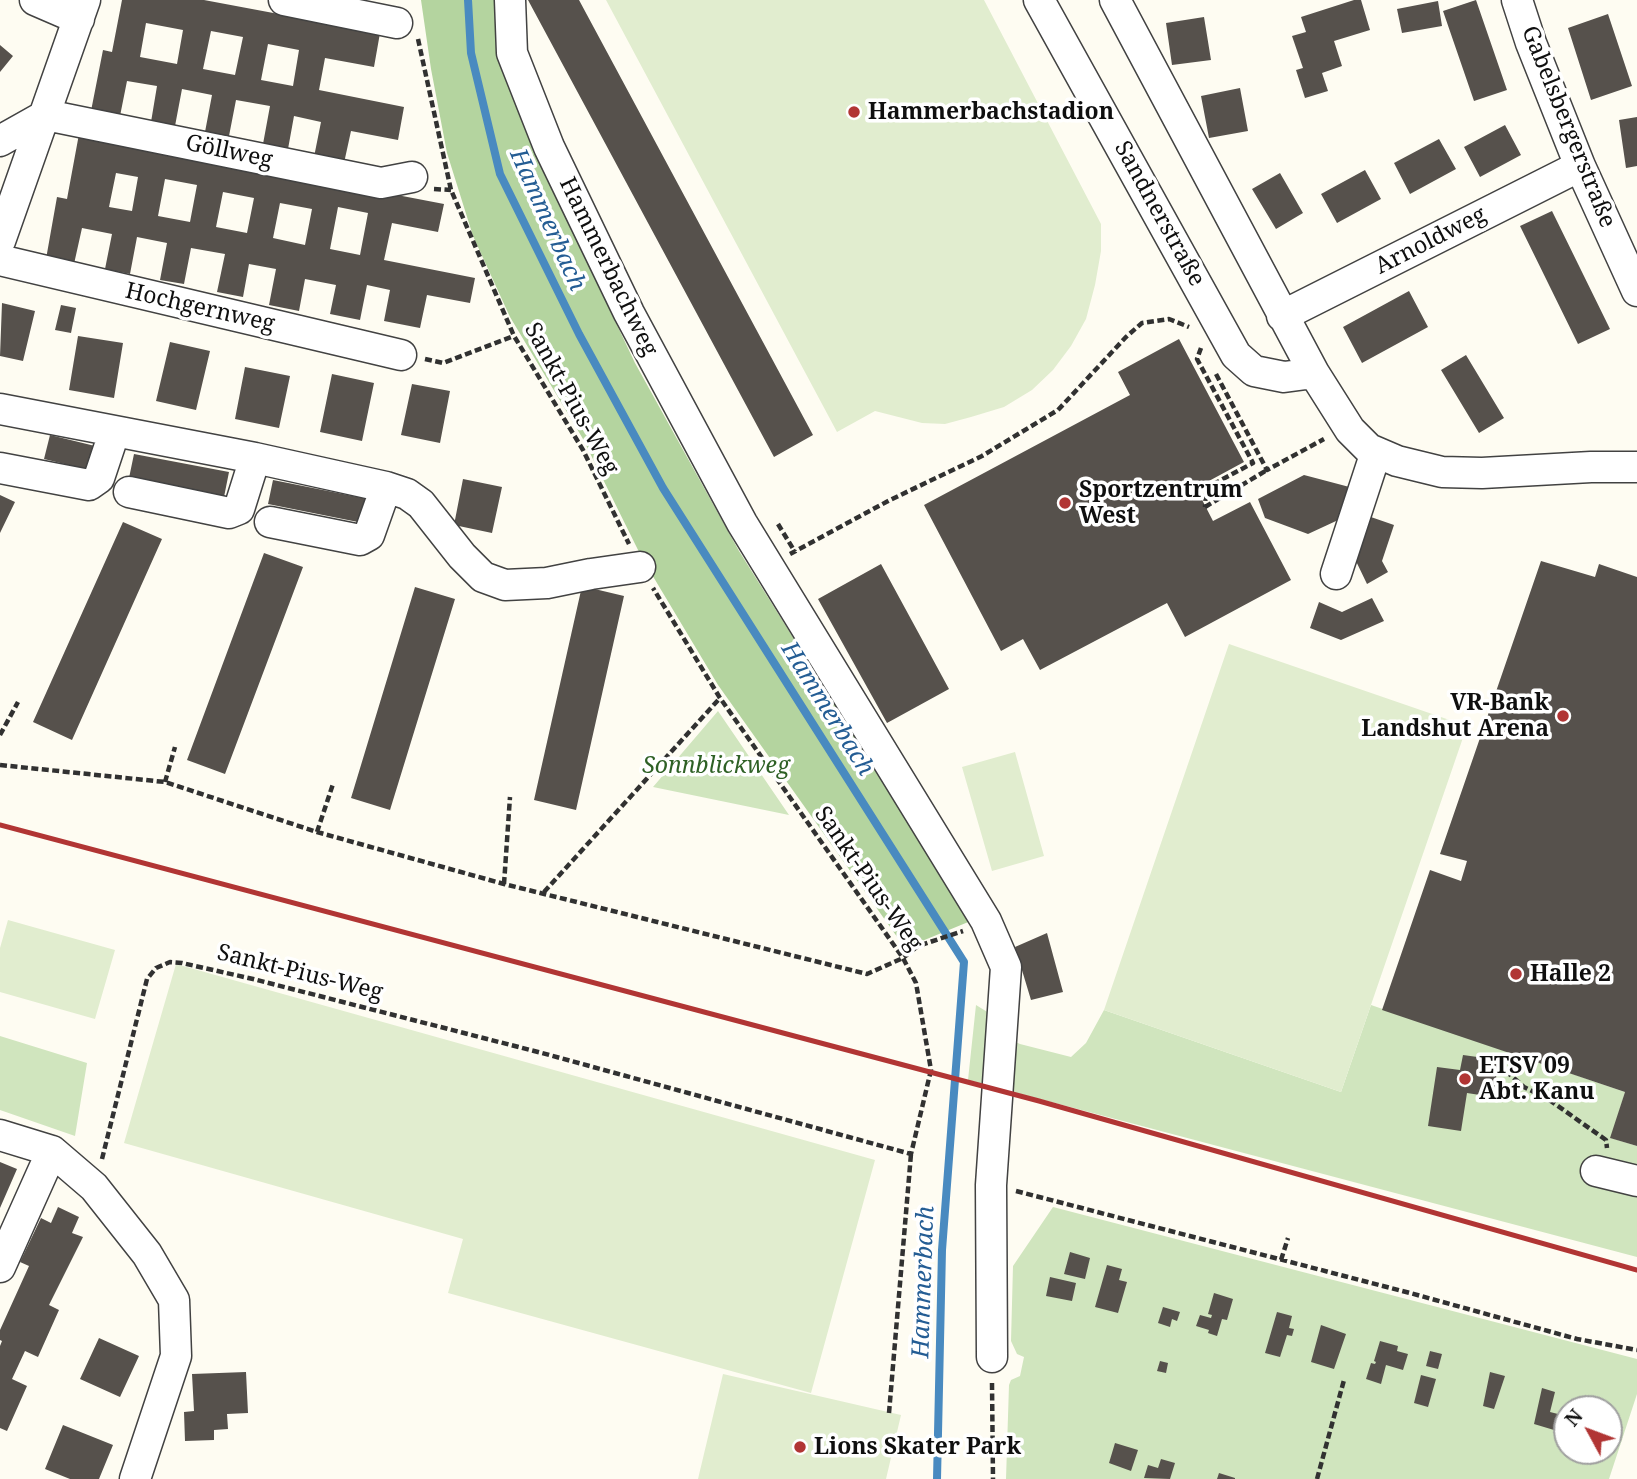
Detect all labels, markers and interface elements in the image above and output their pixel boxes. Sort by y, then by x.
street label: Gabelsbergerstraße [1515,22,1621,232]
place label: Hammerbachstadion [868,98,1114,126]
marker: Hammerbachstadion [846,104,862,120]
street label: Göllweg [183,129,275,175]
street label: Sandnerstraße [1108,137,1210,291]
water label: Hammerbach [503,145,591,295]
street label: Hammerbachweg [553,173,663,361]
street label: Arnoldweg [1371,201,1491,281]
street label: Hochgernweg [123,277,277,339]
street label: Sankt-Pius-Weg [518,318,624,480]
place label: Sportzentrum West [1079,476,1243,530]
marker: Sportzentrum West [1057,495,1073,511]
water label: Hammerbach [774,637,880,781]
place label: VR-Bank Landshut Arena [1361,689,1549,743]
marker: VR-Bank Landshut Arena [1555,708,1571,724]
park label: Sonnblickweg [642,752,790,780]
street label: Sankt-Pius-Weg [808,802,928,956]
street label: Sankt-Pius-Weg [214,939,386,1007]
place label: Halle 2 [1530,960,1611,988]
marker: Halle 2 [1508,966,1524,982]
place label: ETSV 09 Abt. Kanu [1479,1052,1595,1106]
marker: ETSV 09 Abt. Kanu [1457,1071,1473,1087]
water label: Hammerbach [907,1205,941,1359]
north arrow [1553,1395,1623,1465]
text: N [1559,1403,1588,1432]
place label: Lions Skater Park [814,1433,1021,1461]
marker: Lions Skater Park [792,1439,808,1455]

